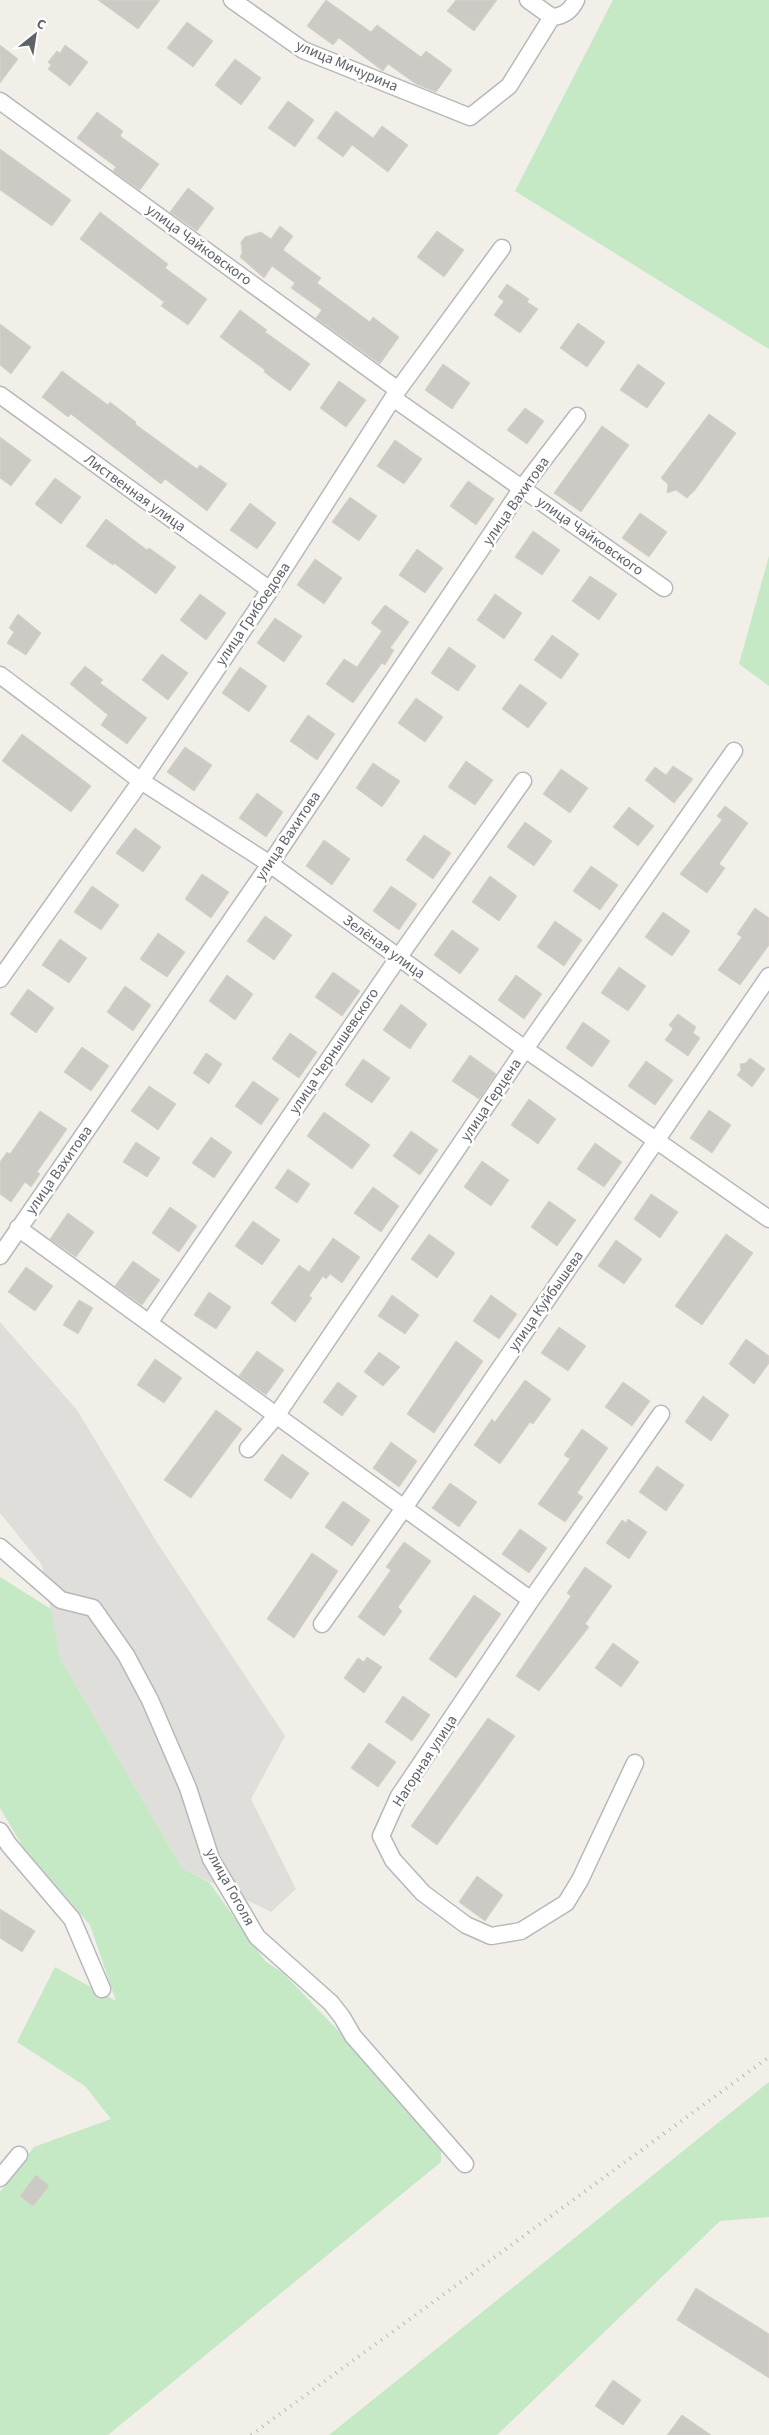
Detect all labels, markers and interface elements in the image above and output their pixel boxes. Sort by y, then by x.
north arrow [10,10,60,60]
text: С [32,14,50,35]
street label: улица Мичурина [293,35,401,97]
street label: улица Чайковского [142,199,256,291]
street label: Лиственная улица [80,449,190,537]
street label: улица Вахитова [478,452,554,550]
street label: улица Чайковского [532,491,648,581]
street label: улица Грибоедова [211,558,295,670]
street label: улица Вахитова [250,787,326,885]
street label: Зелёная улица [339,910,429,984]
street label: улица Чернышевского [284,984,384,1118]
street label: улица Герцена [456,1054,526,1146]
street label: улица Вахитова [21,1121,97,1219]
street label: улица Куйбышева [503,1247,589,1355]
street label: Нагорная улица [388,1711,462,1811]
street label: улица Гоголя [200,1844,260,1930]

